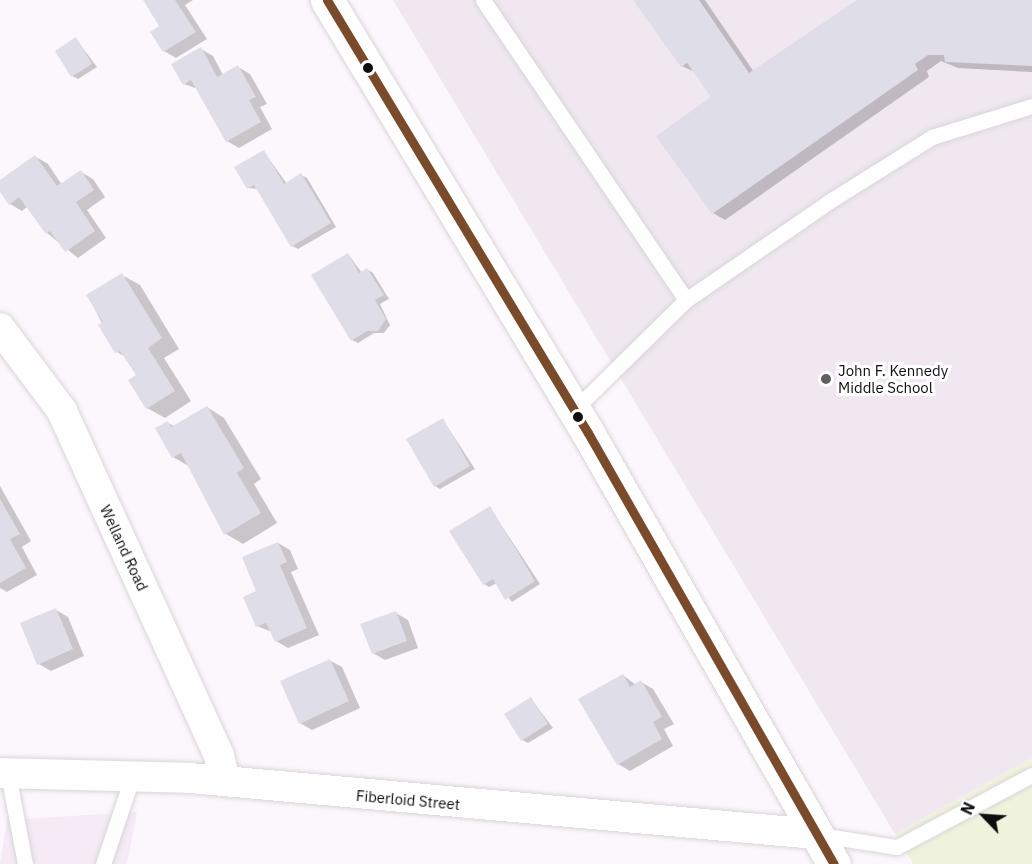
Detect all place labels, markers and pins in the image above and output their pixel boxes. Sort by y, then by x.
unlabelled marker [362,62,374,74]
place label: John F. Kennedy Middle School [838,361,948,396]
marker: John F. Kennedy Middle School [819,372,833,386]
unlabelled marker [572,411,584,423]

